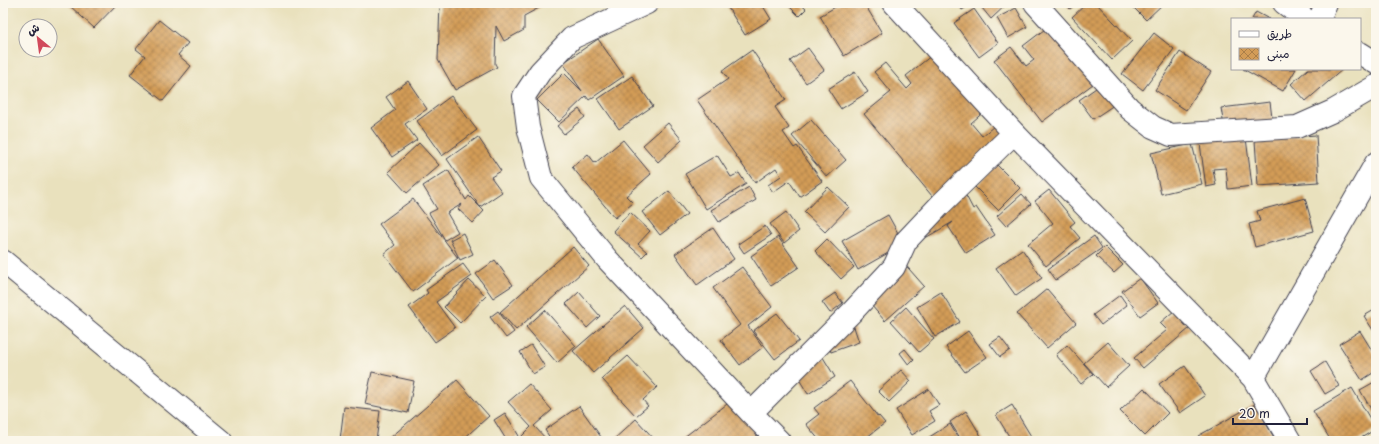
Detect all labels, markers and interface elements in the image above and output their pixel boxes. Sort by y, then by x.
north arrow [18,18,58,58]
text: ش [23,18,42,39]
legend [1231,18,1361,70]
text: طريق [1267,24,1292,42]
text: مبنى [1267,44,1290,62]
scale bar [1233,400,1307,426]
text: 20 m [1239,404,1270,422]

